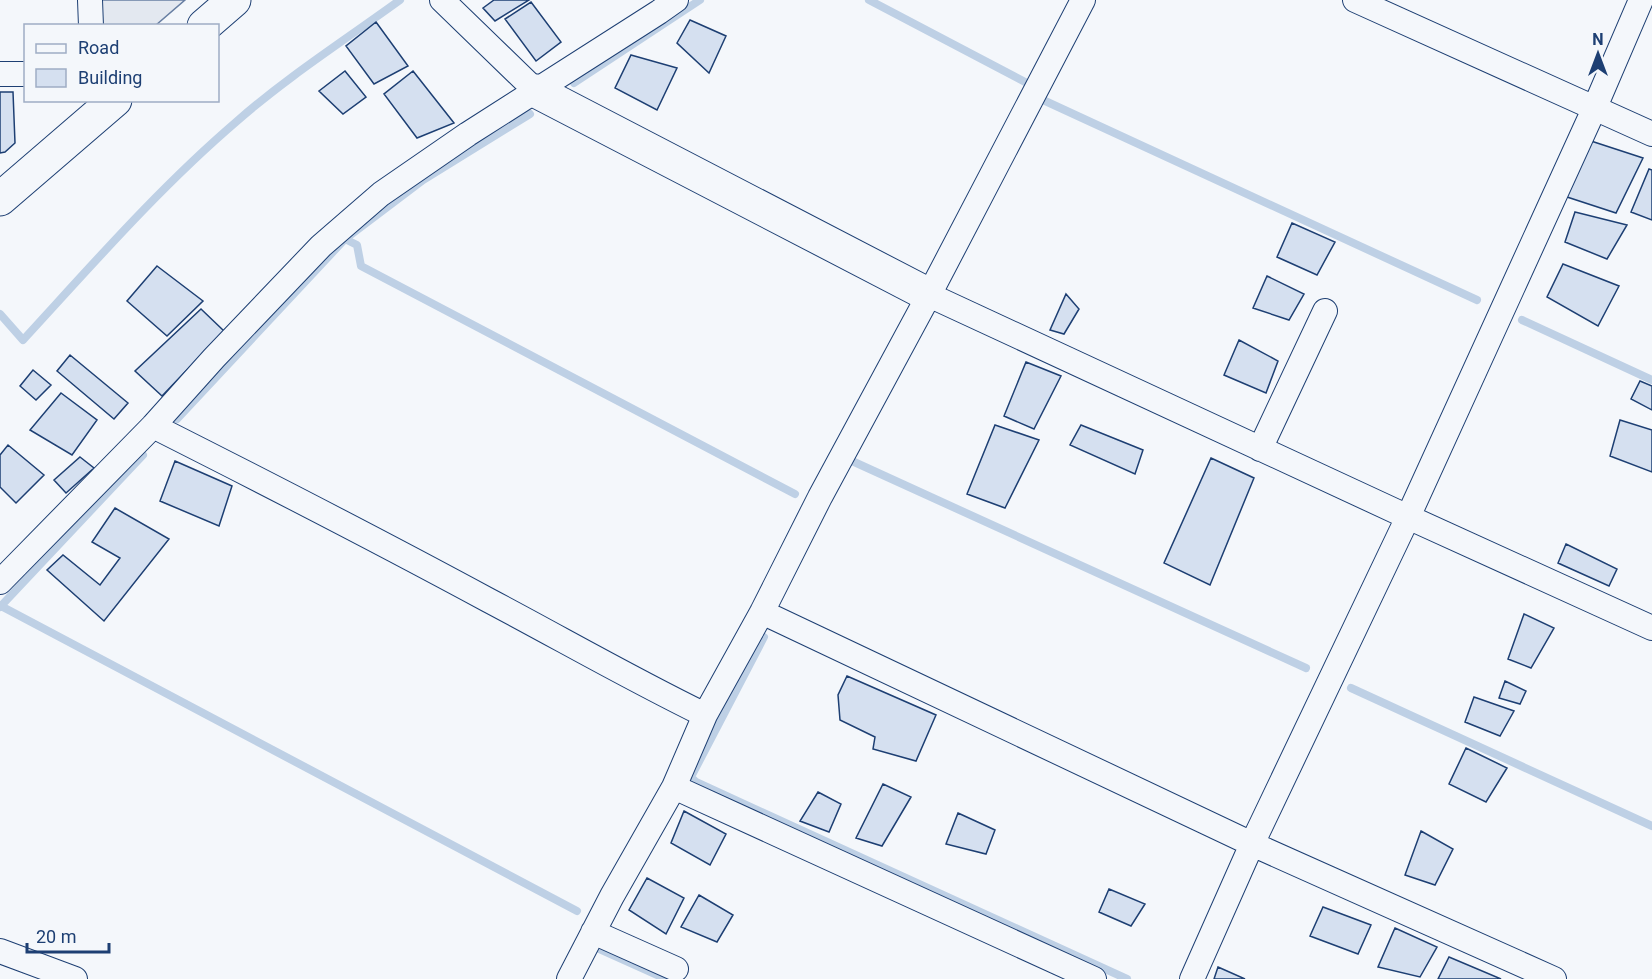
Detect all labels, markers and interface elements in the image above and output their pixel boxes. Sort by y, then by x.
legend [24,24,219,102]
north arrow [1568,24,1628,84]
text: N [1592,30,1604,49]
text: Road [78,37,119,58]
text: Building [78,67,142,88]
scale bar [27,916,110,954]
text: 20 m [36,926,76,947]

